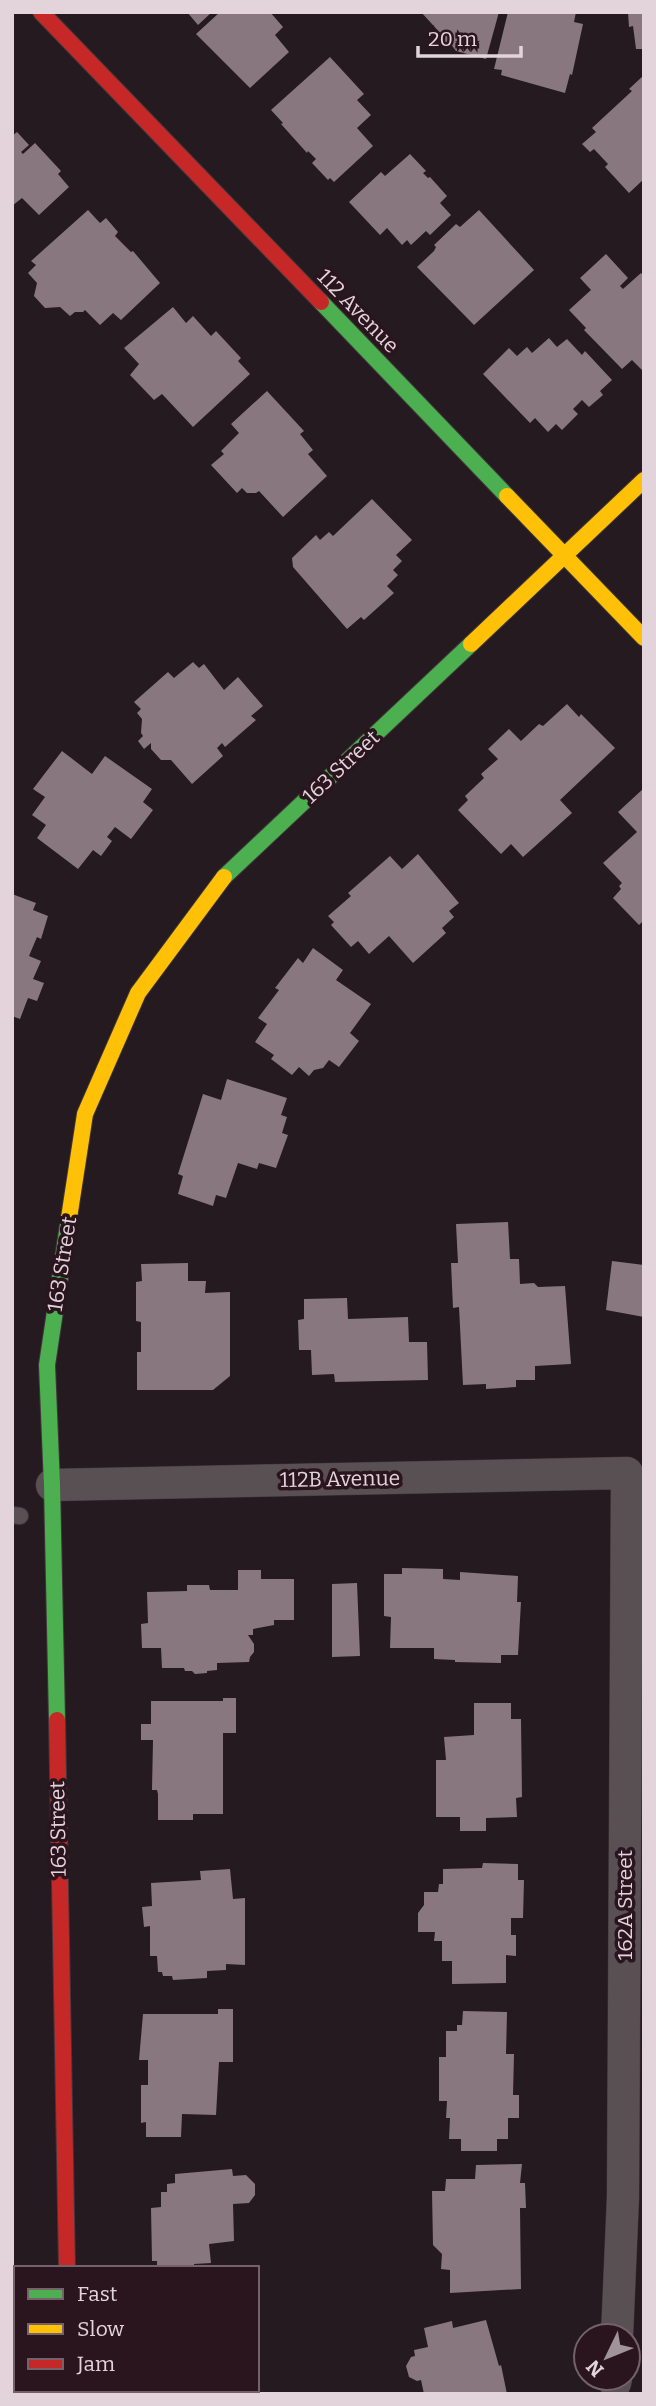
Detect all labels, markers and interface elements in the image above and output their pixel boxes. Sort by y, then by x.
scale bar [418,14,521,58]
text: 20 m [428,26,477,52]
street label: 112 Avenue [312,264,404,358]
street label: 163 Street [297,724,385,809]
street label: 163 Street [42,1214,82,1313]
street label: 112B Avenue [280,1465,400,1493]
street label: 163 Street [44,1780,72,1877]
street label: 162A Street [612,1849,638,1960]
legend [14,2266,259,2392]
text: Fast [77,2281,118,2307]
text: Slow [77,2316,124,2342]
north arrow [572,2322,642,2392]
text: Jam [76,2351,115,2377]
text: N [581,2355,608,2381]

